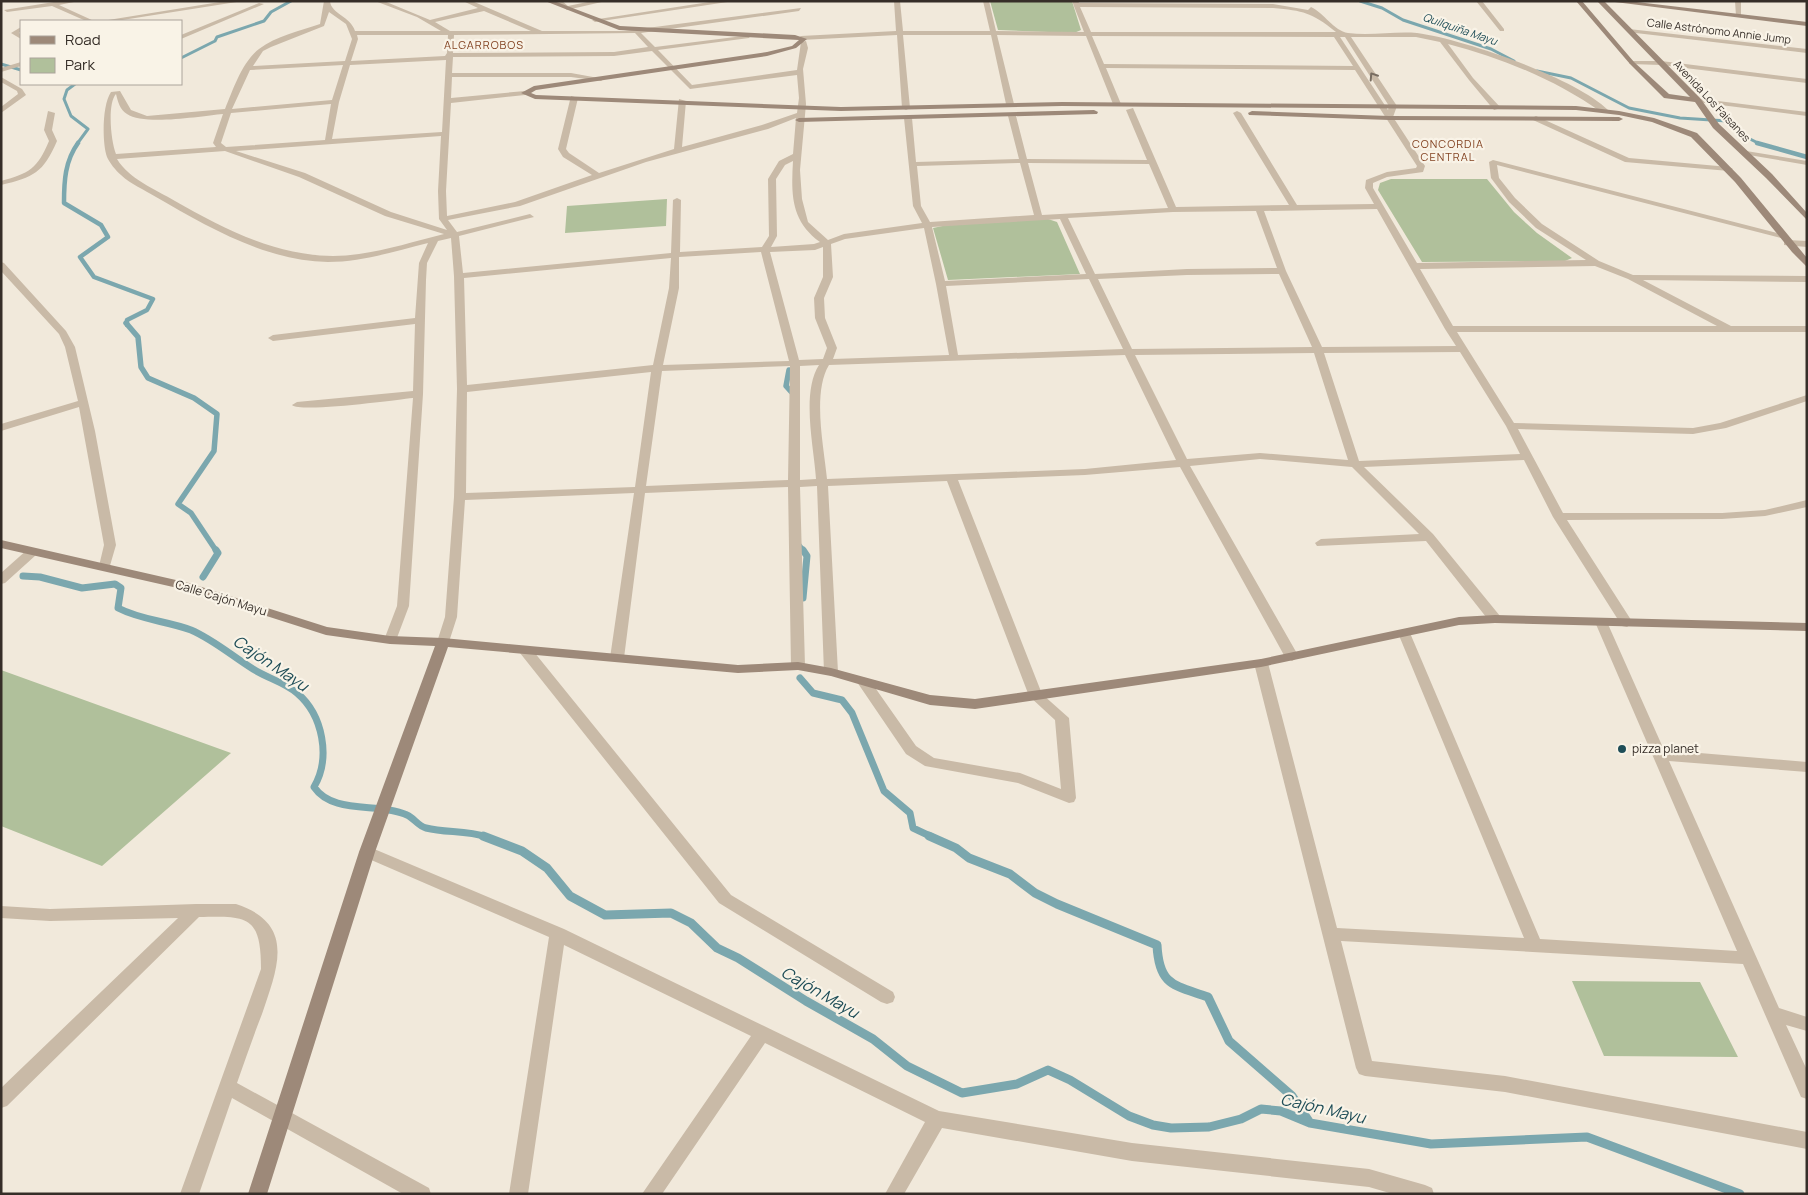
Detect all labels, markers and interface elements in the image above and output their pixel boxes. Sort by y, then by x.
water label: Quilquiña Mayu [1421,9,1501,49]
street label: Calle Astrónomo Annie Jump [1646,14,1792,47]
legend [20,20,182,85]
text: Road [65,29,101,50]
district label: ALGARROBOS [444,37,524,52]
text: Park [65,54,95,75]
street label: Avenida Los Faisanes [1670,57,1754,145]
one-way arrow [1370,72,1380,81]
district label: CONCORDIA CENTRAL [1412,136,1484,164]
street label: Calle Cajón Mayu [173,576,269,620]
water label: Cajón Mayu [229,630,314,697]
place label: pizza planet [1632,740,1699,757]
marker: pizza planet [1616,743,1628,755]
water label: Cajón Mayu [777,961,864,1024]
water label: Cajón Mayu [1278,1088,1369,1129]

